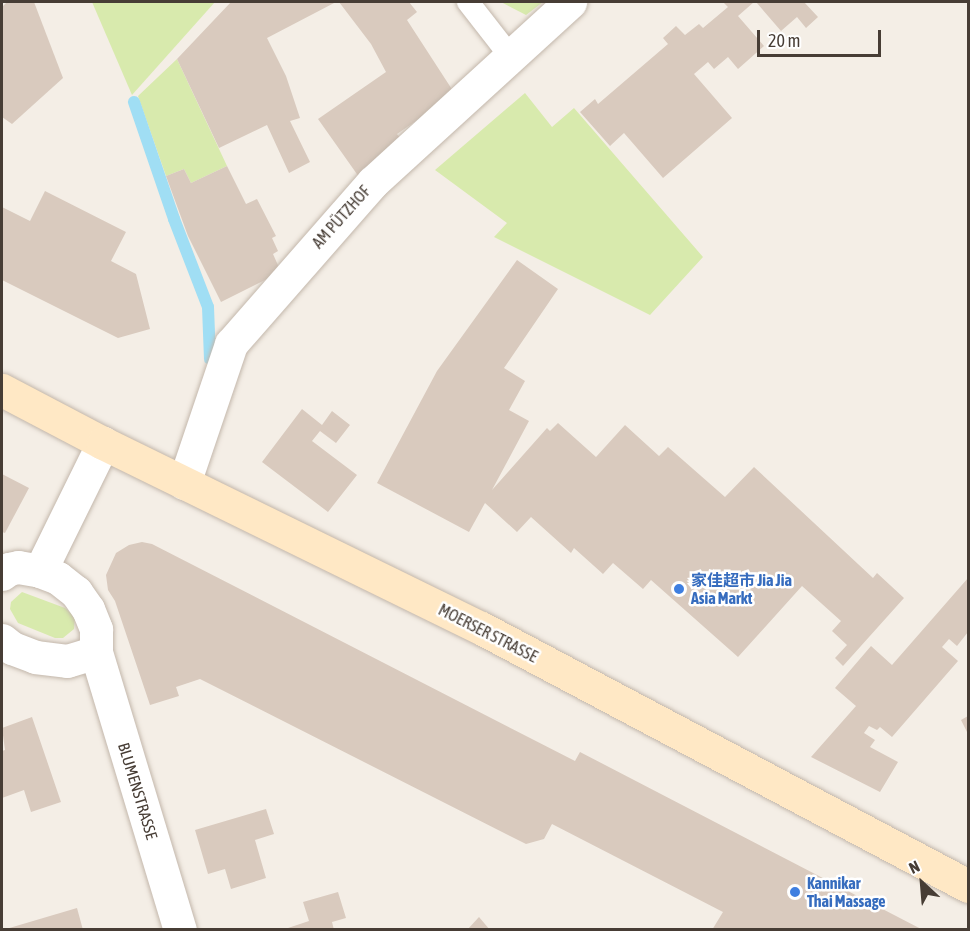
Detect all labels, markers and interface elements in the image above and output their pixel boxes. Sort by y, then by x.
scale bar [760,18,884,56]
text: 20 m [768,30,800,51]
street label: AM PÜTZHOF [308,182,374,252]
place label: 家佳超市 Jia Jia Asia Markt [691,570,792,608]
marker: 家佳超市 Jia Jia Asia Markt [672,582,686,596]
street label: MOERSER STRASSE [435,600,541,666]
street label: BLUMENSTRASSE [114,740,162,842]
north arrow [892,853,952,913]
text: N [906,857,922,877]
place label: Kannikar Thai Massage [807,873,885,911]
marker: Kannikar Thai Massage [788,885,802,899]

